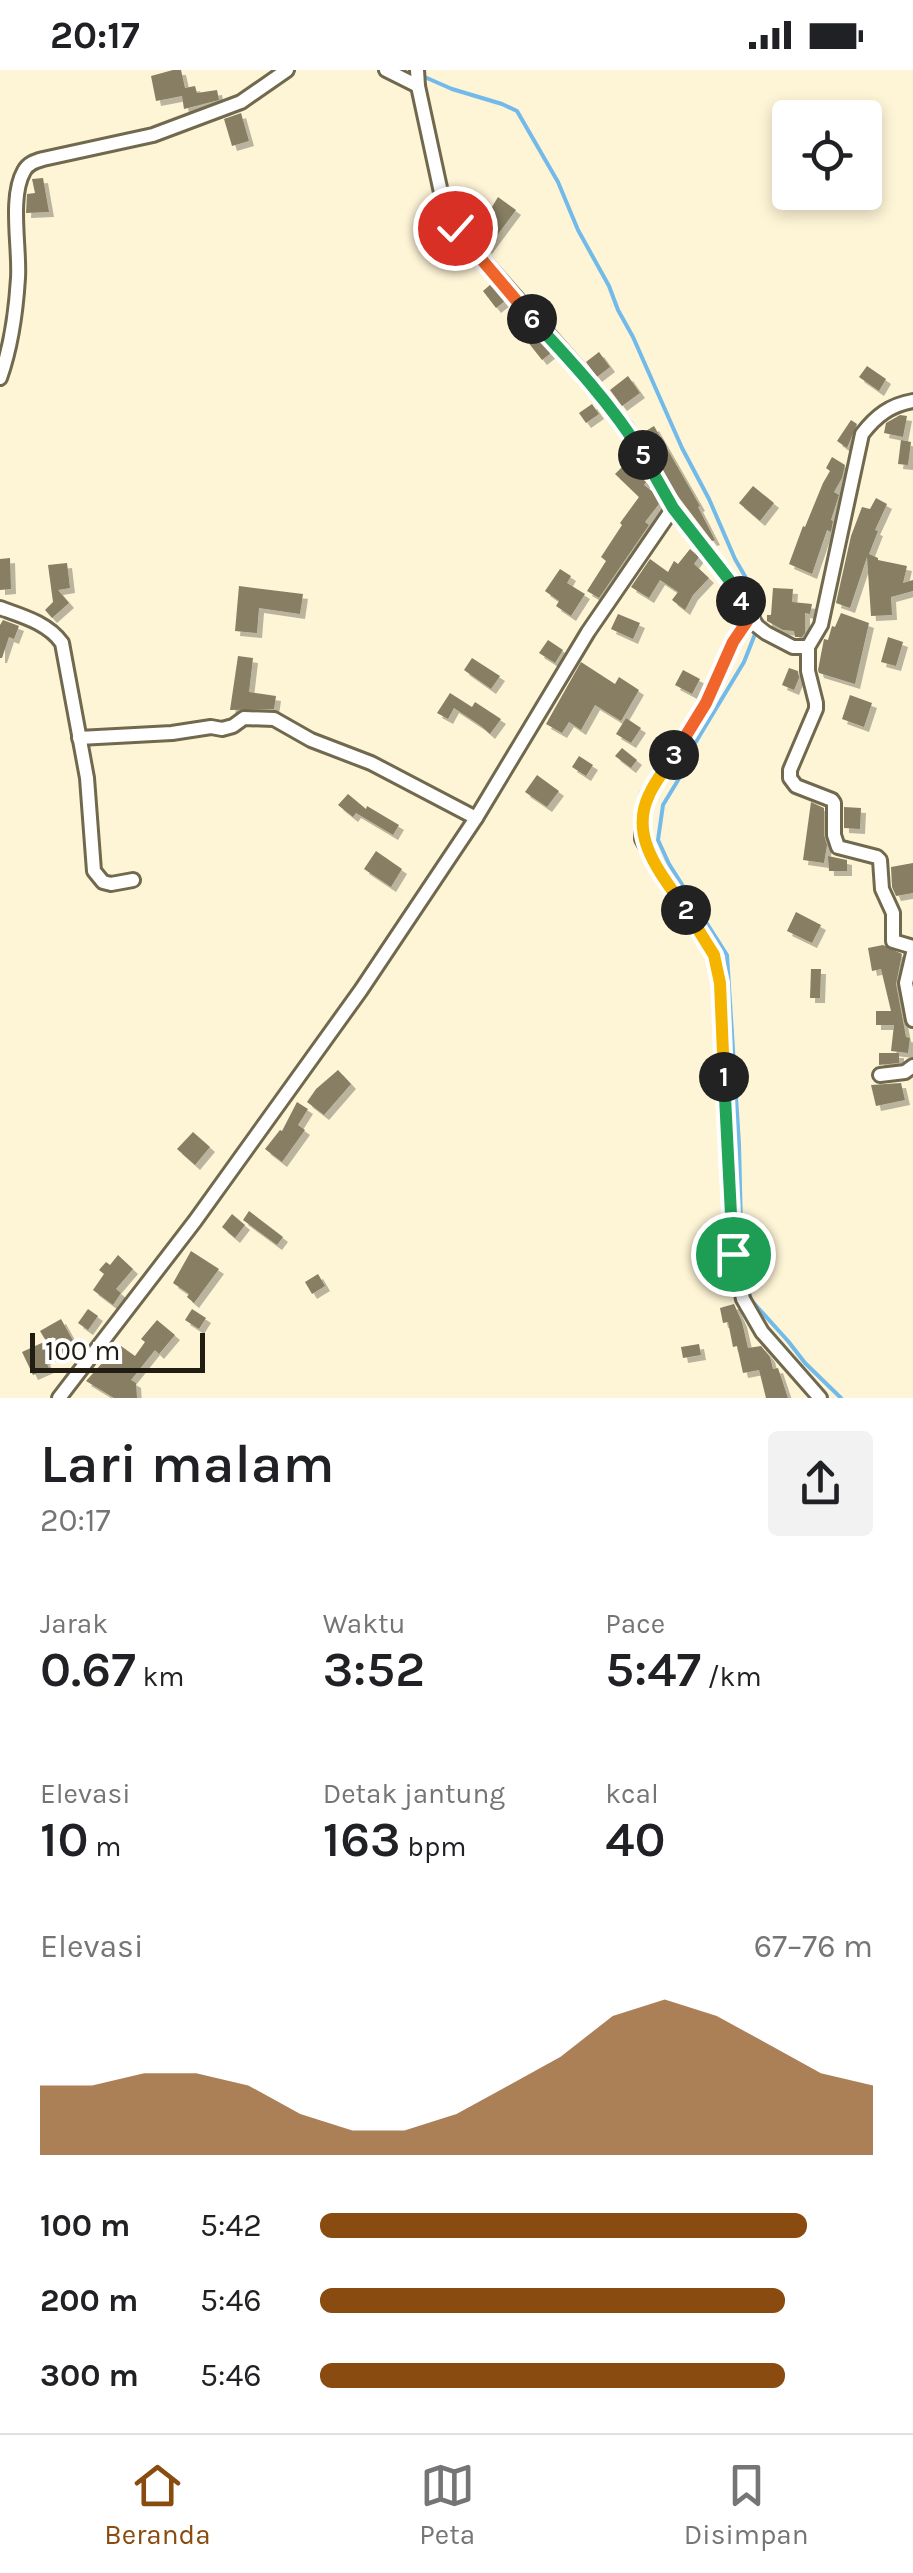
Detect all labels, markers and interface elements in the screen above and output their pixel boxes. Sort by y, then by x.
text: 20:17 [50,13,140,58]
map controls [772,100,882,210]
button: locate [772,100,882,210]
pin [413,186,498,271]
icon: check [428,201,483,256]
pin: 6 [507,294,557,344]
text: 6 [524,302,541,335]
pin: 5 [618,430,668,480]
text: 5 [635,438,651,471]
pin: 4 [716,576,766,626]
text: 4 [733,584,749,617]
pin: 3 [649,730,699,780]
text: 3 [665,738,683,771]
pin: 2 [661,885,711,935]
text: 2 [678,893,694,926]
pin: 1 [699,1052,749,1102]
text: 1 [719,1060,729,1093]
pin [691,1212,776,1297]
icon: arrive [706,1227,761,1282]
scale bar [30,1328,205,1372]
text: 100 m [45,1334,120,1367]
button: share [768,1431,873,1536]
text: Lari malam [40,1432,334,1496]
text: 20:17 [40,1502,111,1539]
text: Jarak [40,1607,108,1640]
text: Waktu [323,1607,405,1640]
text: Pace [605,1607,665,1640]
text: 0.67 [40,1640,136,1699]
text: 3:52 [323,1640,425,1699]
text: 5:47 [605,1640,701,1699]
text: km [136,1660,184,1693]
text: /km [701,1660,762,1693]
text: Elevasi [40,1777,131,1810]
text: Detak jantung [323,1777,505,1810]
text: kcal [605,1777,659,1810]
text: 10 [40,1810,89,1869]
text: 163 [323,1810,401,1869]
text: 40 [605,1810,666,1869]
text: m [89,1830,121,1863]
text: bpm [401,1830,467,1863]
text: Elevasi [40,1928,143,1965]
text: 67–76 m [754,1928,873,1965]
text: 100 m [40,2207,130,2244]
text: 5:42 [200,2207,262,2244]
text: 200 m [40,2282,138,2319]
text: 5:46 [200,2282,262,2319]
text: 300 m [40,2357,139,2394]
text: 5:46 [200,2357,262,2394]
tab: Beranda [104,2458,211,2551]
tab: Peta [419,2458,475,2551]
tab: Disimpan [684,2458,809,2551]

